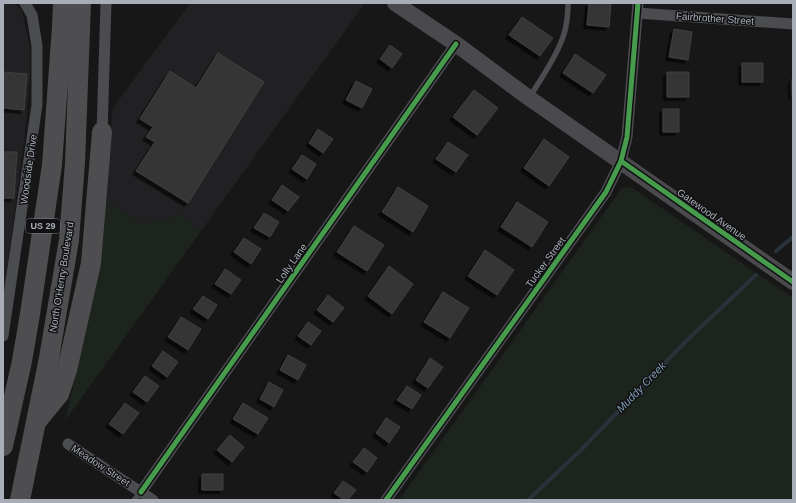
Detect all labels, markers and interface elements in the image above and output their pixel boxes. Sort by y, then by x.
street label: Fairbrother Street [675,10,755,27]
street label: Woodside Drive [18,133,39,205]
street label: Gatewood Avenue [675,187,749,243]
road number: US 29 [26,219,60,233]
street label: North O'Henry Boulevard [47,221,76,333]
street label: Tucker Street [523,235,568,290]
street label: Lolly Lane [274,241,309,285]
water label: Muddy Creek [614,359,668,415]
street label: Meadow Street [70,442,132,488]

